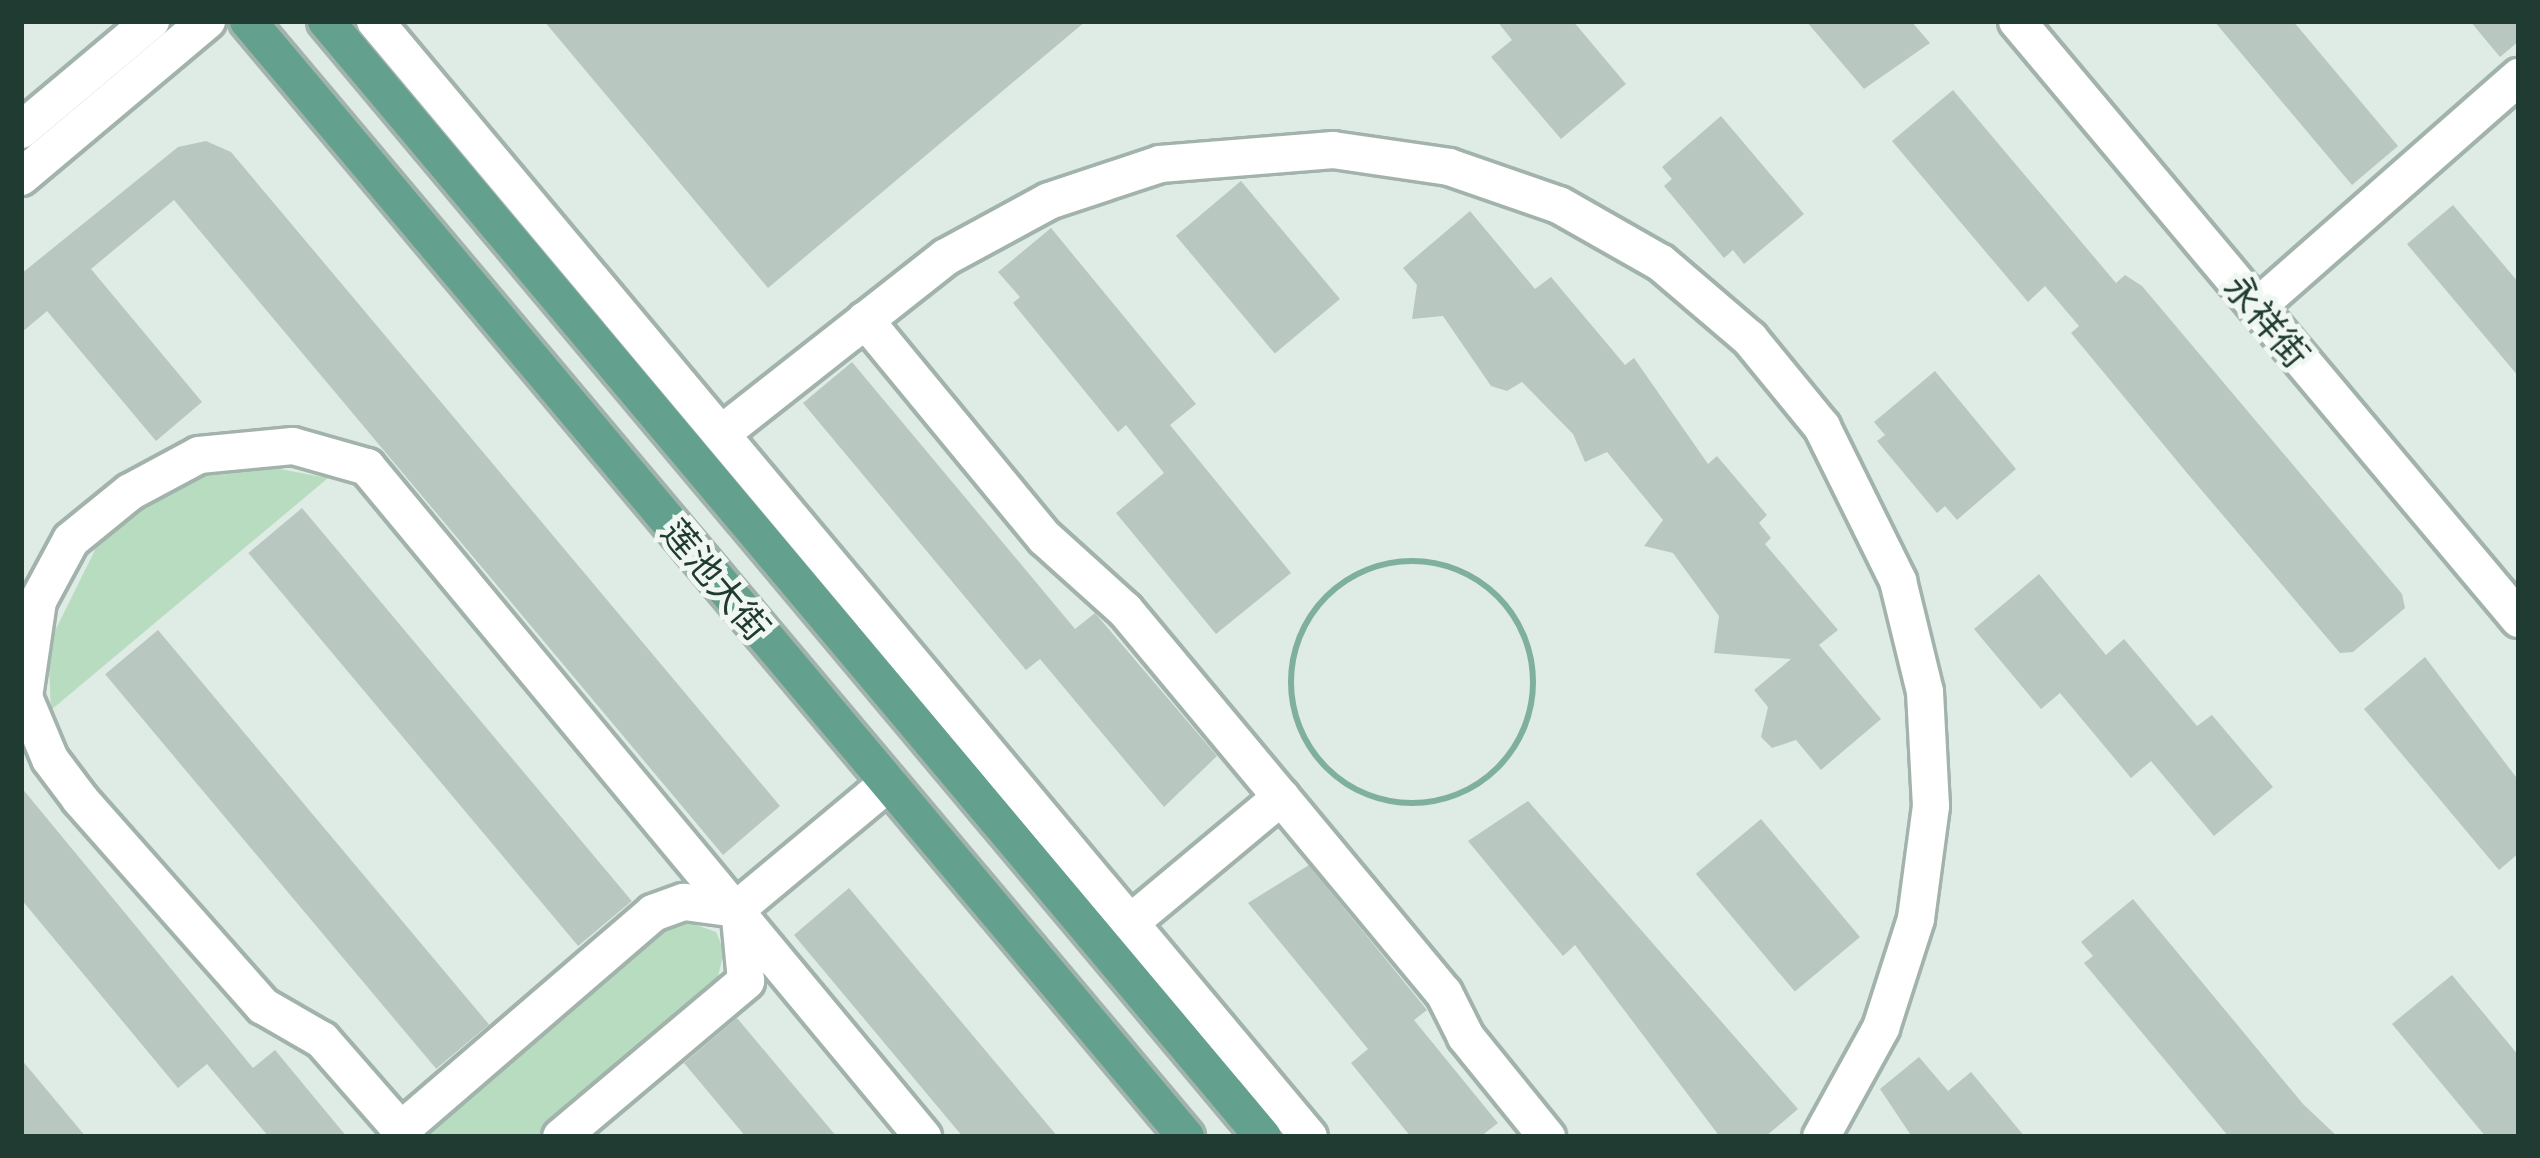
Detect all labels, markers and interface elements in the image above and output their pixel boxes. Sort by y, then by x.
street label: 永祥街 [2217,265,2319,375]
street label: 莲池大街 [654,510,780,648]

